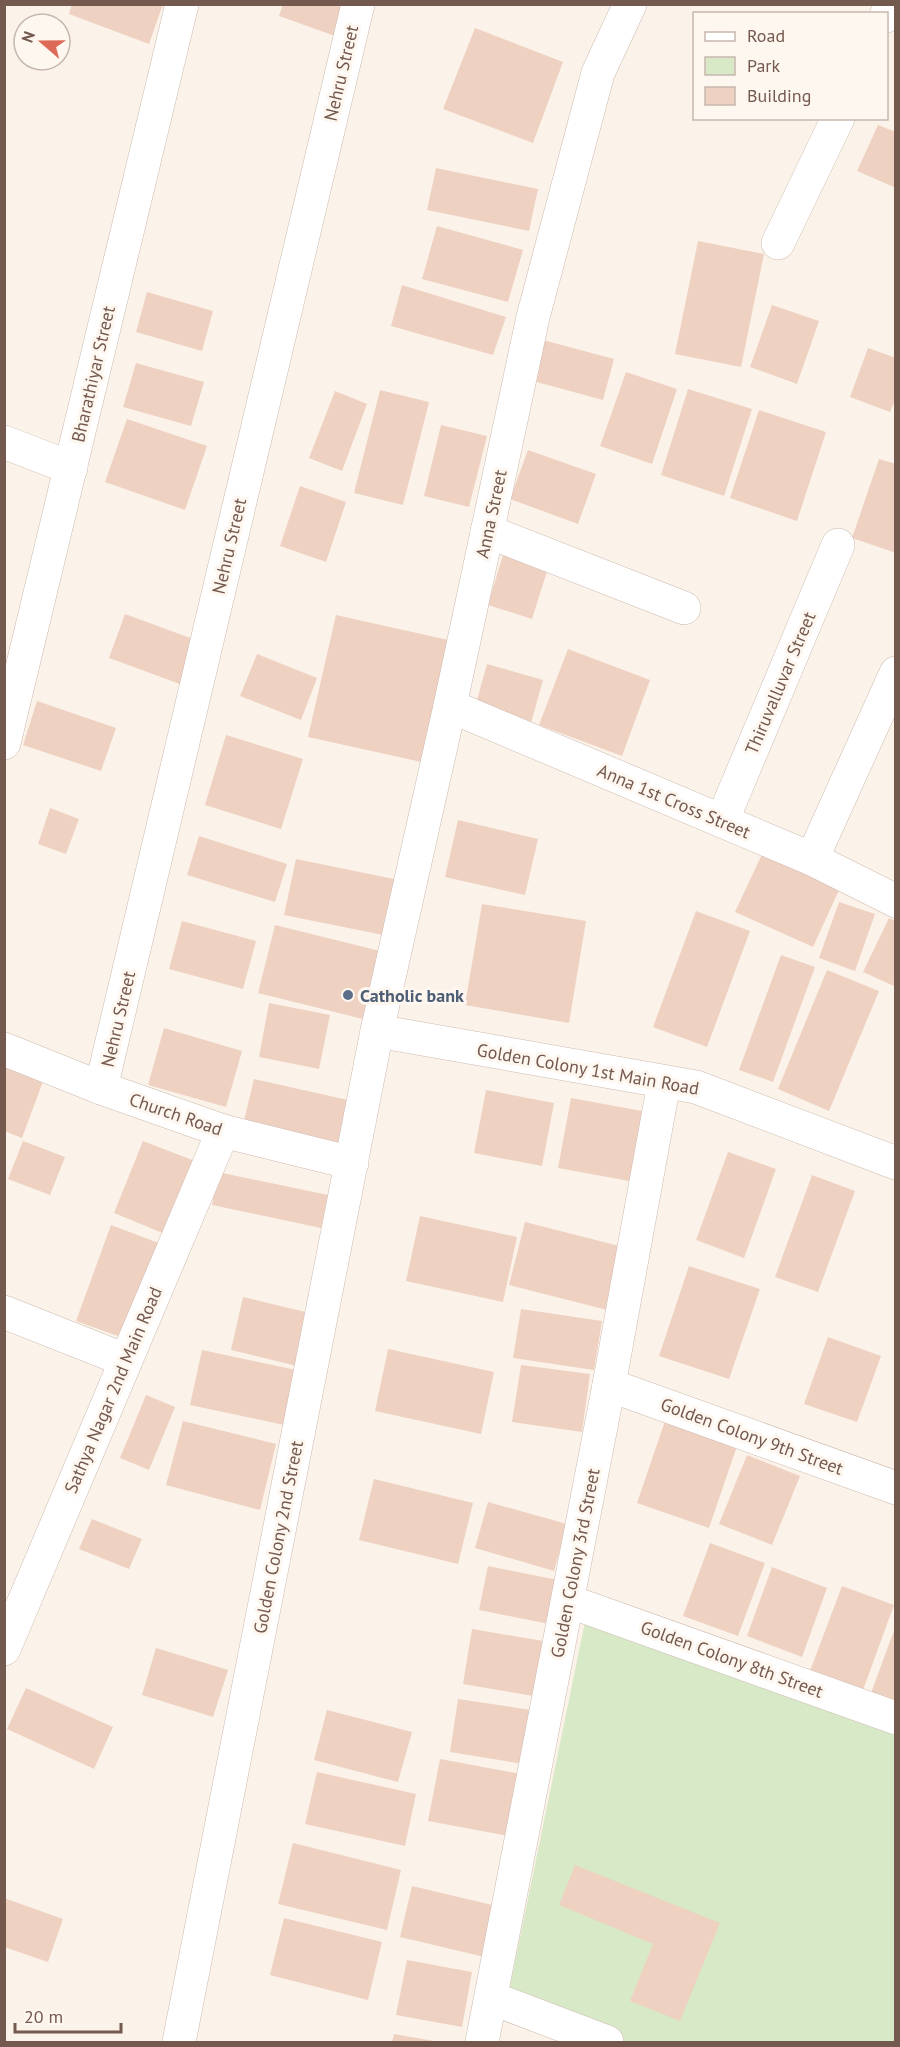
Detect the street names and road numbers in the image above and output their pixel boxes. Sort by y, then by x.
street label: Nehru Street [319,23,363,123]
street label: Bharathiyar Street [66,304,120,444]
street label: Anna Street [470,468,512,560]
street label: Nehru Street [207,496,251,596]
street label: Thiruvalluvar Street [740,608,820,758]
street label: Anna 1st Cross Street [594,758,754,844]
street label: Nehru Street [96,969,140,1069]
street label: Golden Colony 1st Main Road [475,1038,701,1100]
street label: Church Road [126,1087,226,1141]
street label: Sathya Nagar 2nd Main Road [59,1283,167,1497]
street label: Golden Colony 9th Street [658,1392,846,1480]
street label: Golden Colony 2nd Street [248,1439,308,1635]
street label: Golden Colony 3rd Street [545,1466,605,1660]
street label: Golden Colony 8th Street [638,1615,826,1703]

